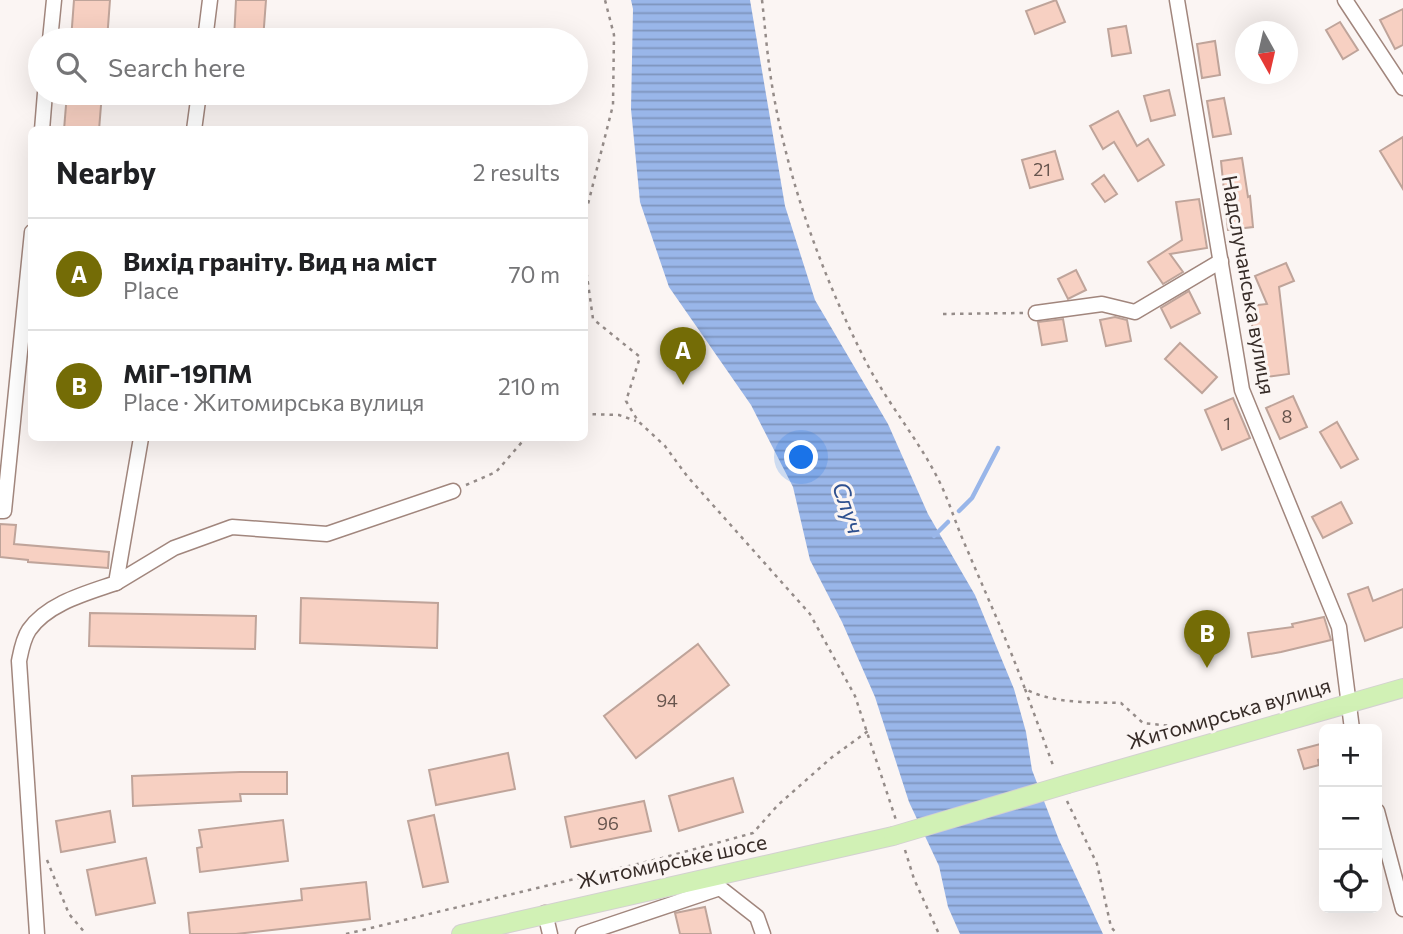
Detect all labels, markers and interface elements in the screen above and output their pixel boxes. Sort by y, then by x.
north arrow [1235,21,1298,84]
search box [28,28,588,105]
icon: search [52,48,90,86]
text: Search here [108,51,246,82]
text: Nearby [56,153,156,190]
text: 2 results [473,158,560,186]
house number: 21 [1033,158,1051,180]
street label: Надслучанська вулиця [1218,173,1281,396]
text: Вихід граніту. Вид на міст [123,245,437,276]
text: A [71,260,87,288]
text: 70 m [508,260,560,288]
text: Place [123,276,179,304]
pin: A [660,327,706,385]
text: МіГ-19ПМ [123,357,253,388]
text: B [71,372,87,400]
text: 210 m [498,372,560,400]
text: Place · Житомирська вулиця [123,388,424,416]
house number: 8 [1282,405,1293,427]
house number: 1 [1223,412,1231,434]
your location [784,440,818,474]
water label: Случ [827,478,871,537]
pin: B [1184,610,1230,668]
street label: Житомирська вулиця [1124,671,1334,754]
house number: 94 [656,689,678,711]
map controls [1319,724,1382,913]
button: + [1319,724,1382,787]
button: − [1319,787,1382,850]
house number: 96 [597,812,619,834]
street label: Житомирське шосе [574,828,769,893]
button: locate [1319,850,1382,913]

